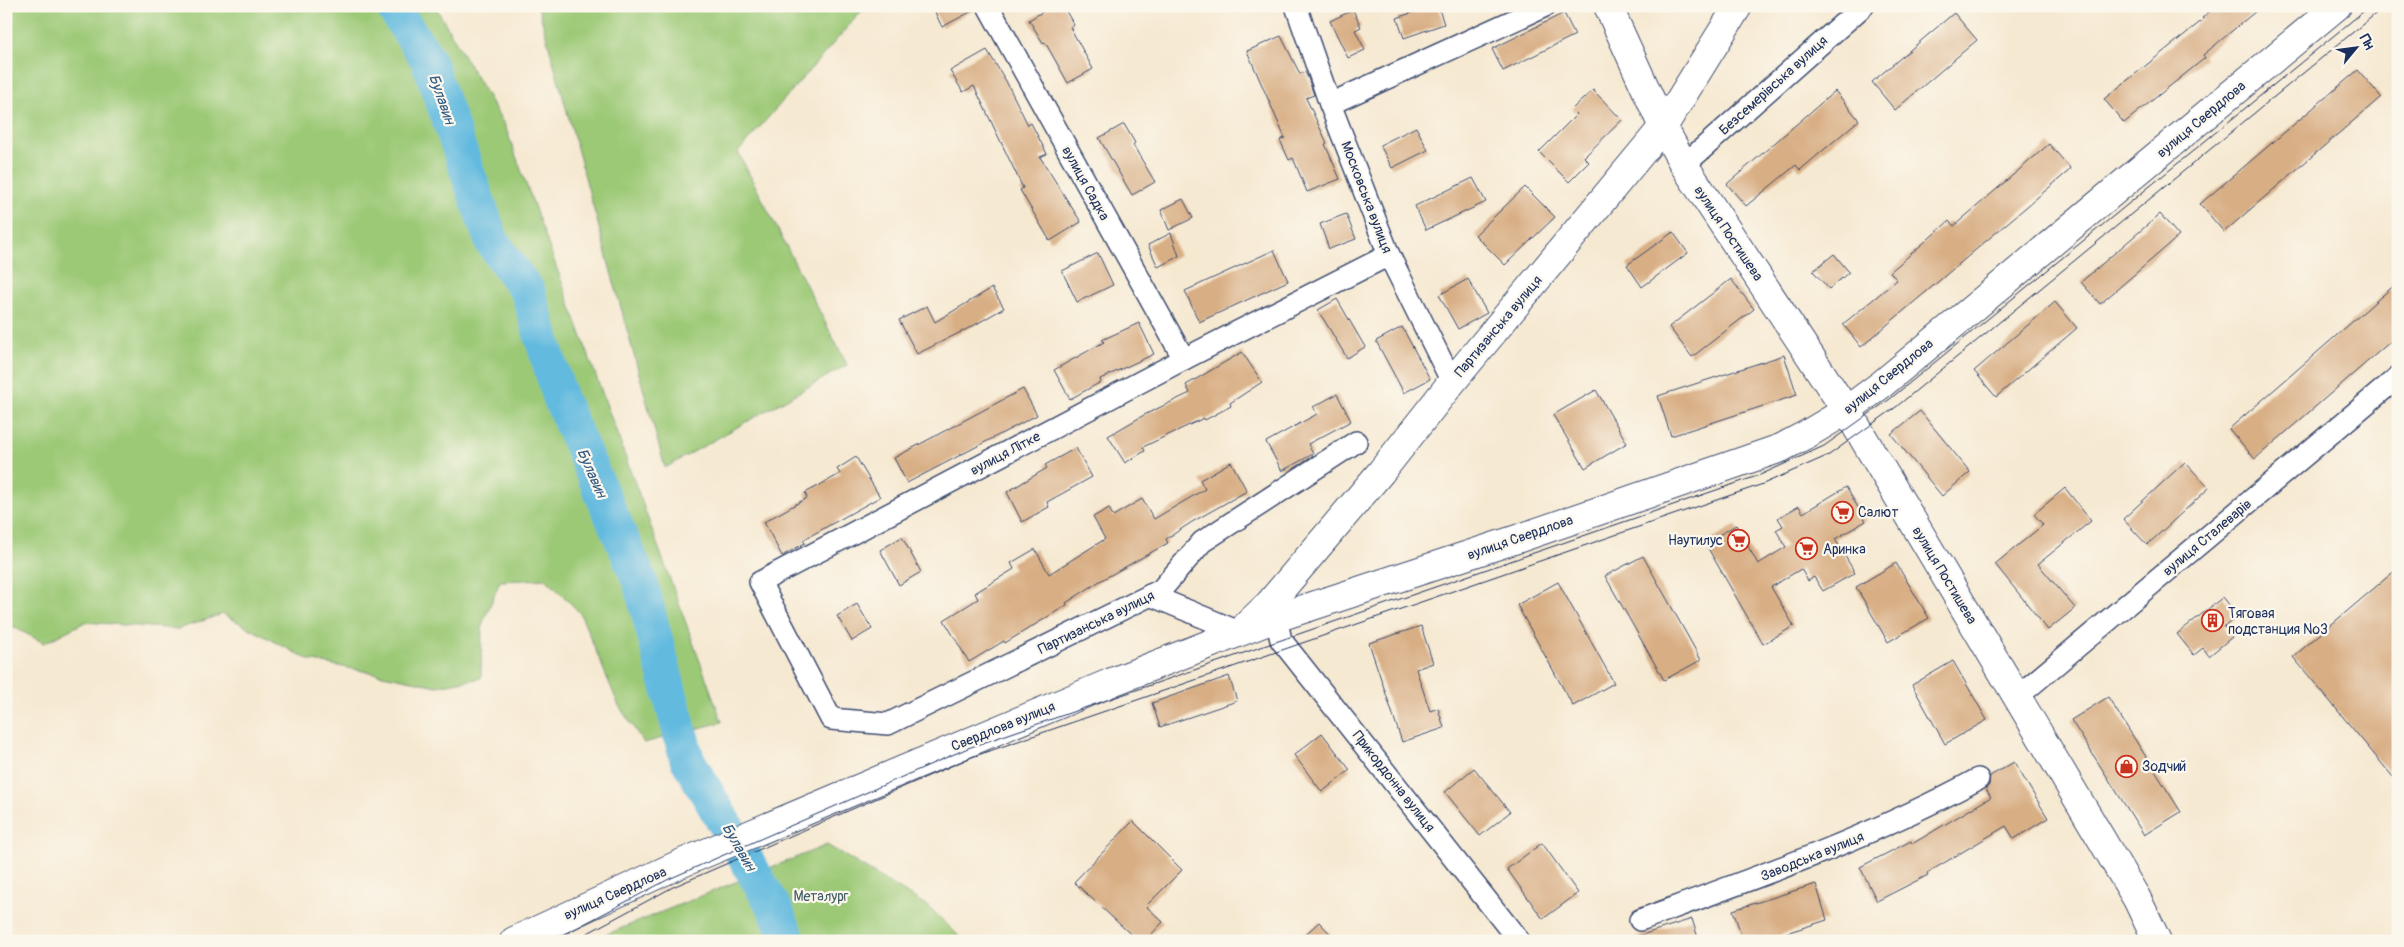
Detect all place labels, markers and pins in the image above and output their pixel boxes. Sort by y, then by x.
supermarket icon: Салют [1830,500,1854,524]
place label: Салют [1858,504,1898,521]
supermarket icon: Наутилус [1727,528,1751,552]
place label: Наутилус [1668,532,1723,549]
supermarket icon: Аринка [1795,537,1819,561]
place label: Аринка [1823,541,1866,558]
place label: Тяговая подстанция №3 [2228,605,2328,638]
building icon: Тяговая подстанция №3 [2200,609,2224,633]
shop icon: Зодчий [2114,754,2138,778]
place label: Зодчий [2142,758,2186,775]

